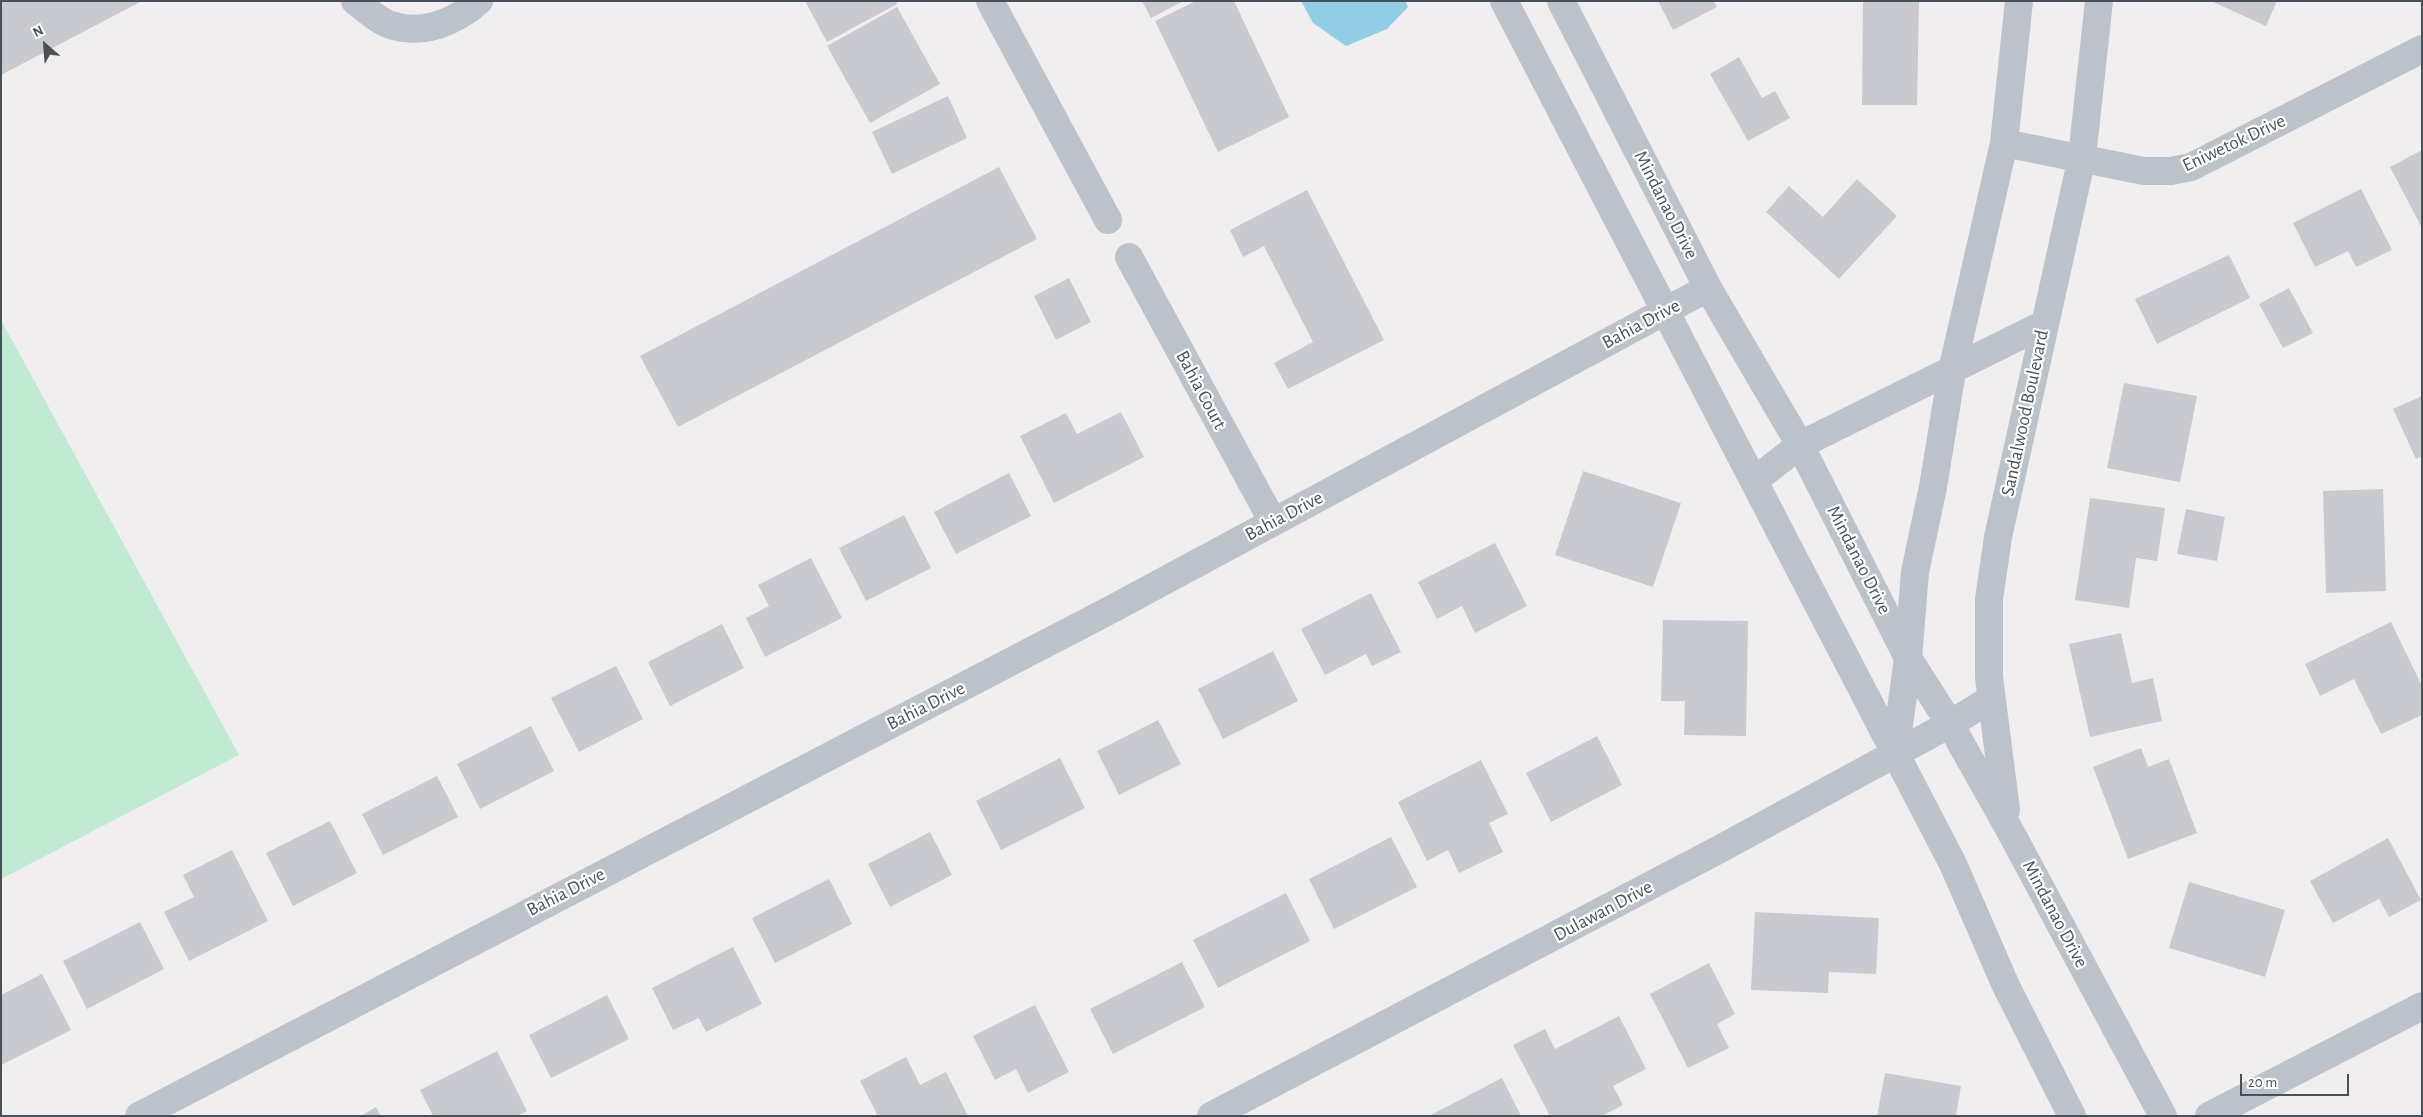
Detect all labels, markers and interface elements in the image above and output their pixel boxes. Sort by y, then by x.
north arrow [20,20,70,70]
text: N [31,23,46,40]
street label: Eniwetok Drive [2179,109,2289,177]
street label: Mindanao Drive [1629,147,1703,263]
street label: Bahia Drive [1598,294,1684,354]
street label: Sandalwood Boulevard [1996,328,2054,498]
street label: Bahia Court [1171,347,1231,433]
street label: Bahia Drive [1241,486,1327,546]
street label: Mindanao Drive [1822,502,1896,618]
street label: Bahia Drive [883,677,969,735]
street label: Mindanao Drive [2017,856,2093,972]
street label: Bahia Drive [523,863,609,921]
street label: Dulawan Drive [1550,875,1656,947]
scale bar [2243,1064,2352,1096]
text: 20 m [2248,1075,2277,1090]

